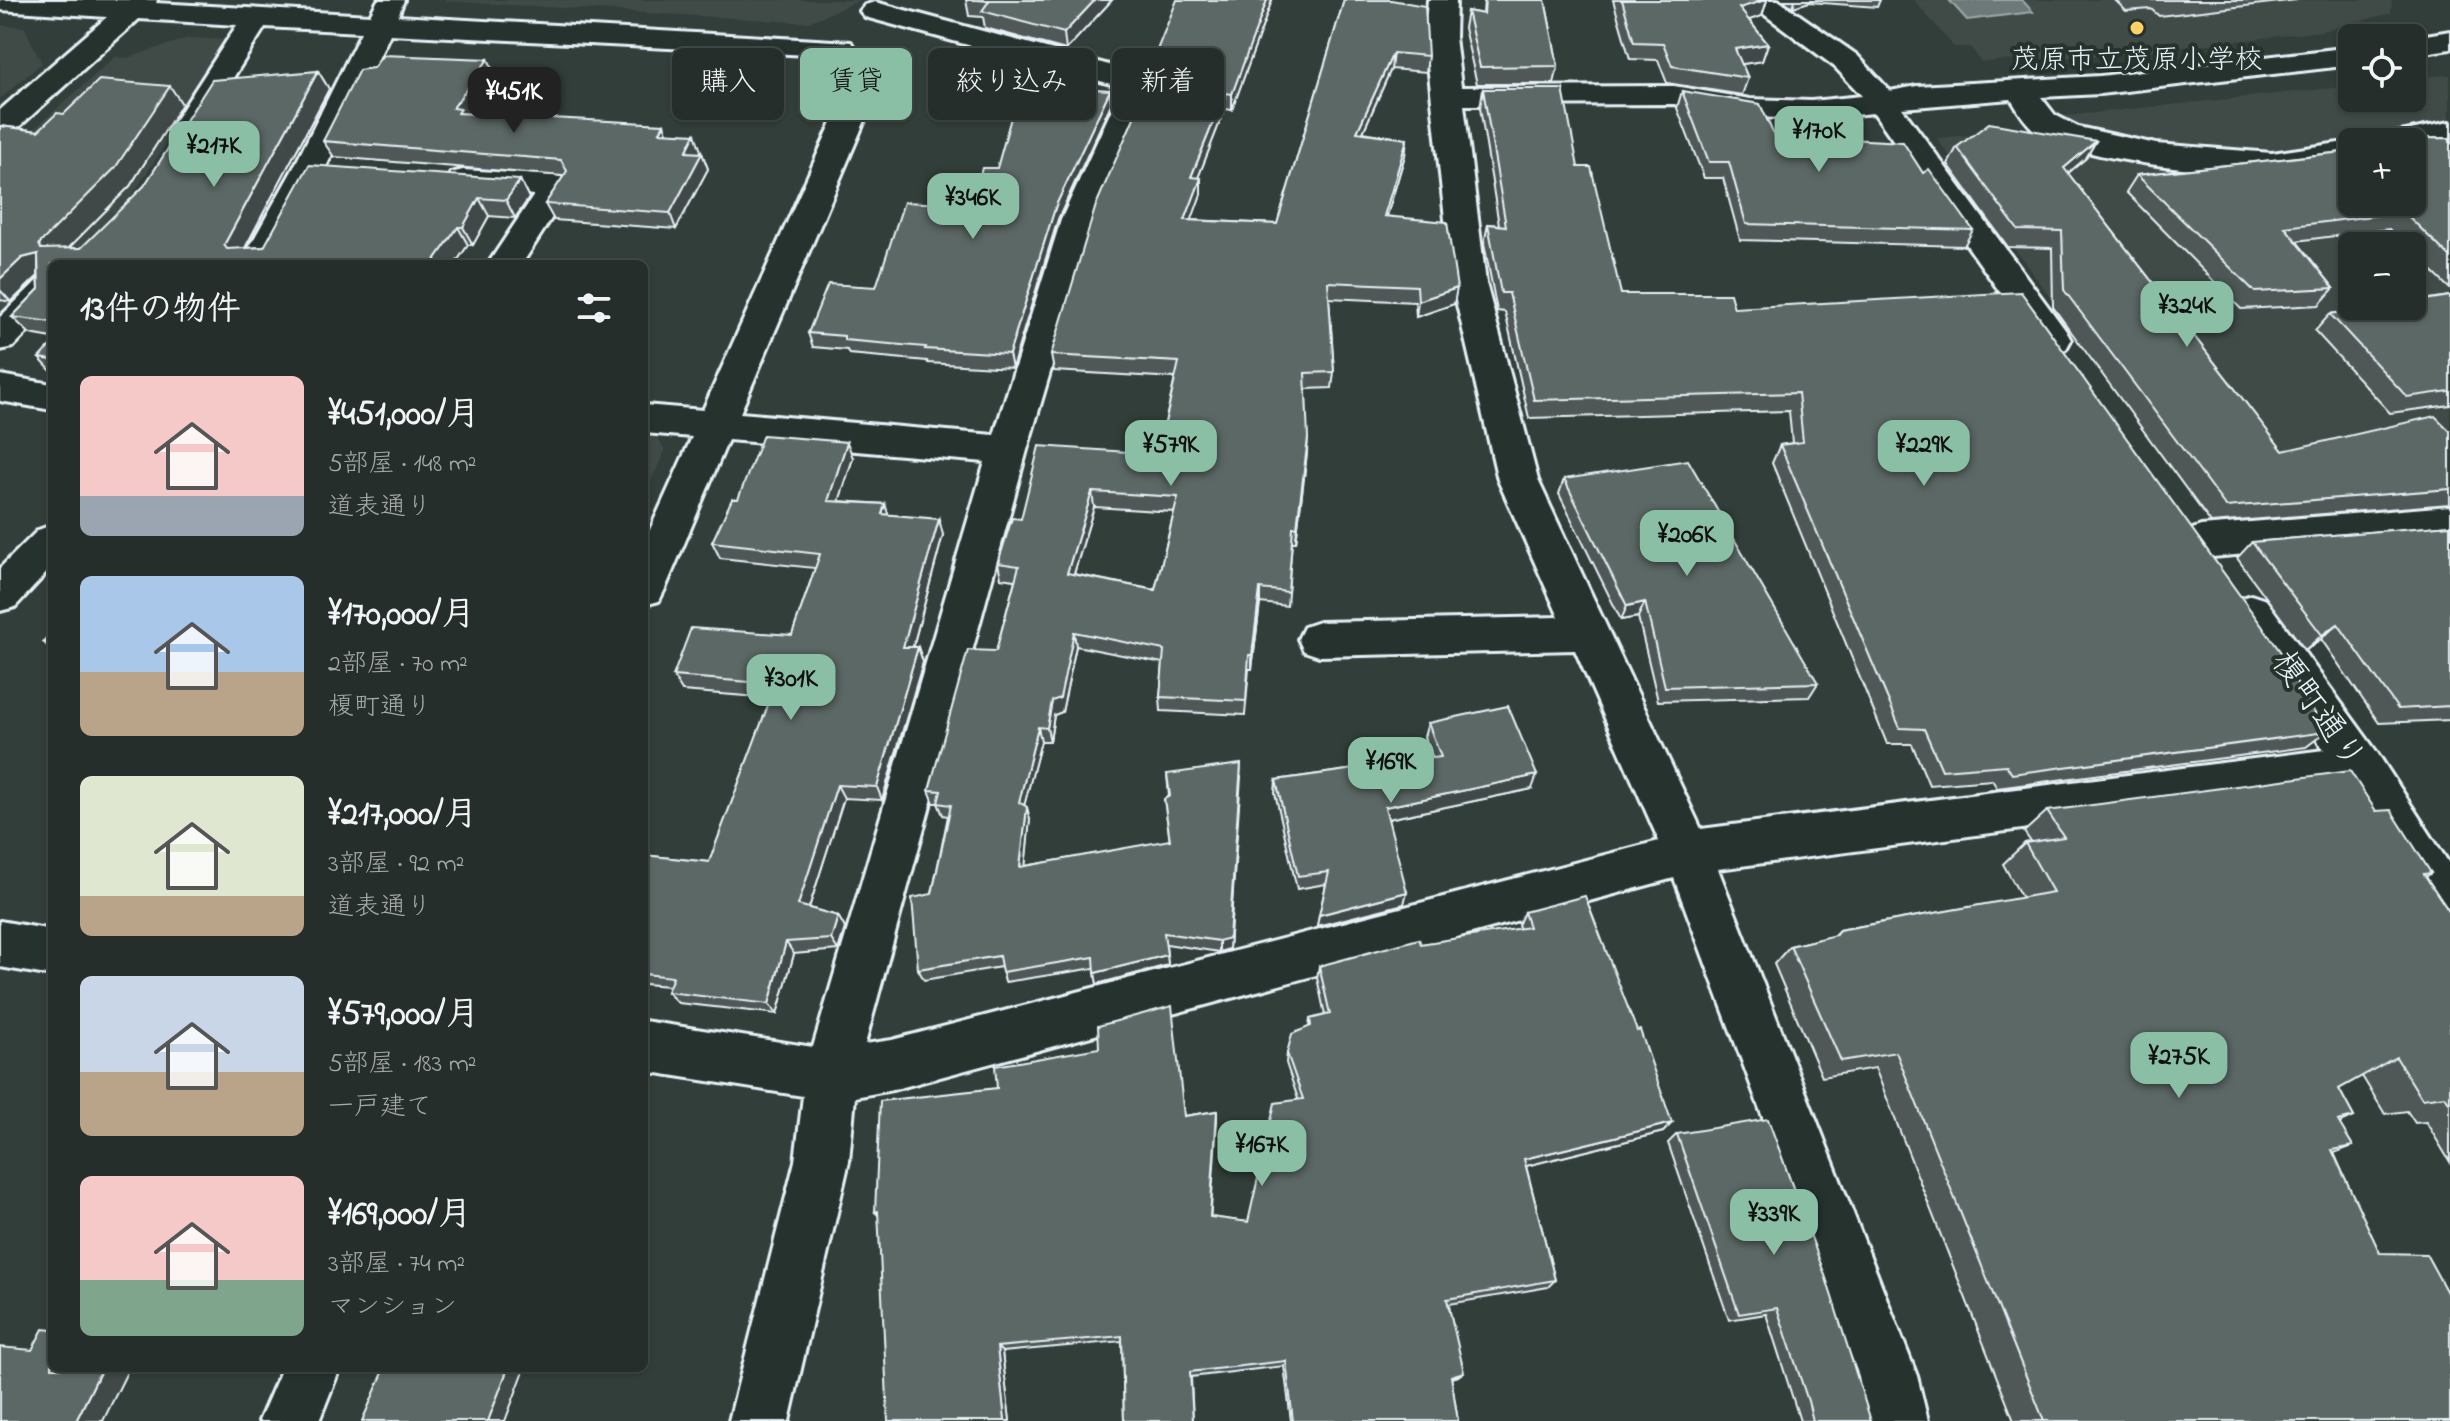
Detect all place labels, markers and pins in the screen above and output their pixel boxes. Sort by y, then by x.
marker: 茂原市立茂原小学校 [2128,19,2146,37]
place label: 茂原市立茂原小学校 [2011,41,2263,82]
pin: ¥451K [458,67,570,135]
pin: ¥170K [1763,106,1875,174]
pin: ¥217K [158,121,270,189]
pin: ¥346K [917,173,1029,241]
pin: ¥324K [2131,281,2243,349]
pin: ¥579K [1115,420,1227,488]
pin: ¥229K [1868,420,1980,488]
pin: ¥206K [1631,510,1743,578]
pin: ¥301K [735,654,847,722]
pin: ¥169K [1335,737,1447,805]
pin: ¥275K [2123,1032,2235,1100]
pin: ¥167K [1206,1120,1318,1188]
pin: ¥339K [1718,1189,1830,1257]

